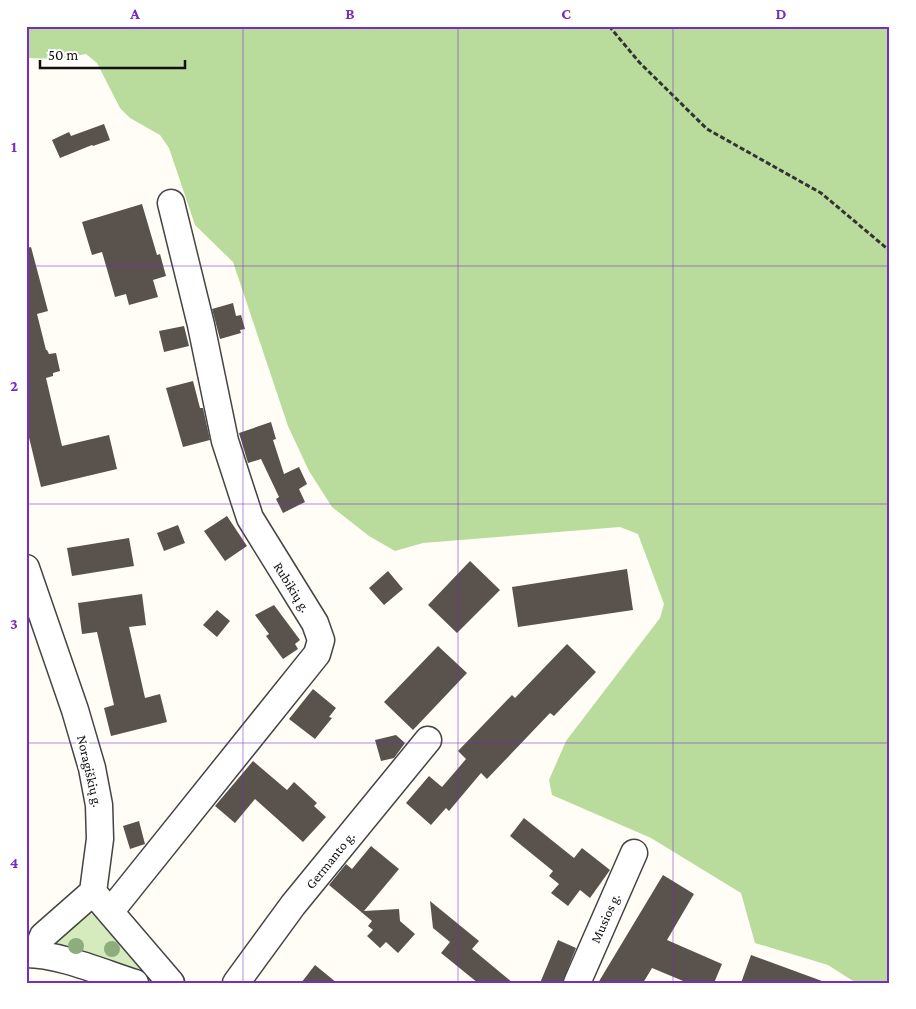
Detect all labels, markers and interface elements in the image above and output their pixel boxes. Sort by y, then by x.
text: A [129,5,140,22]
text: B [345,5,355,22]
text: C [561,5,571,22]
text: D [775,5,787,22]
scale bar [40,38,185,70]
text: 50 m [48,47,78,63]
text: 1 [11,138,17,155]
text: 2 [10,377,18,394]
street label: Rubikių g. [270,559,314,615]
text: 3 [10,615,18,632]
street label: Noragiškių g. [74,733,106,809]
street label: Germanto g. [302,828,358,892]
text: 4 [10,854,19,871]
street label: Musios g. [587,891,623,945]

